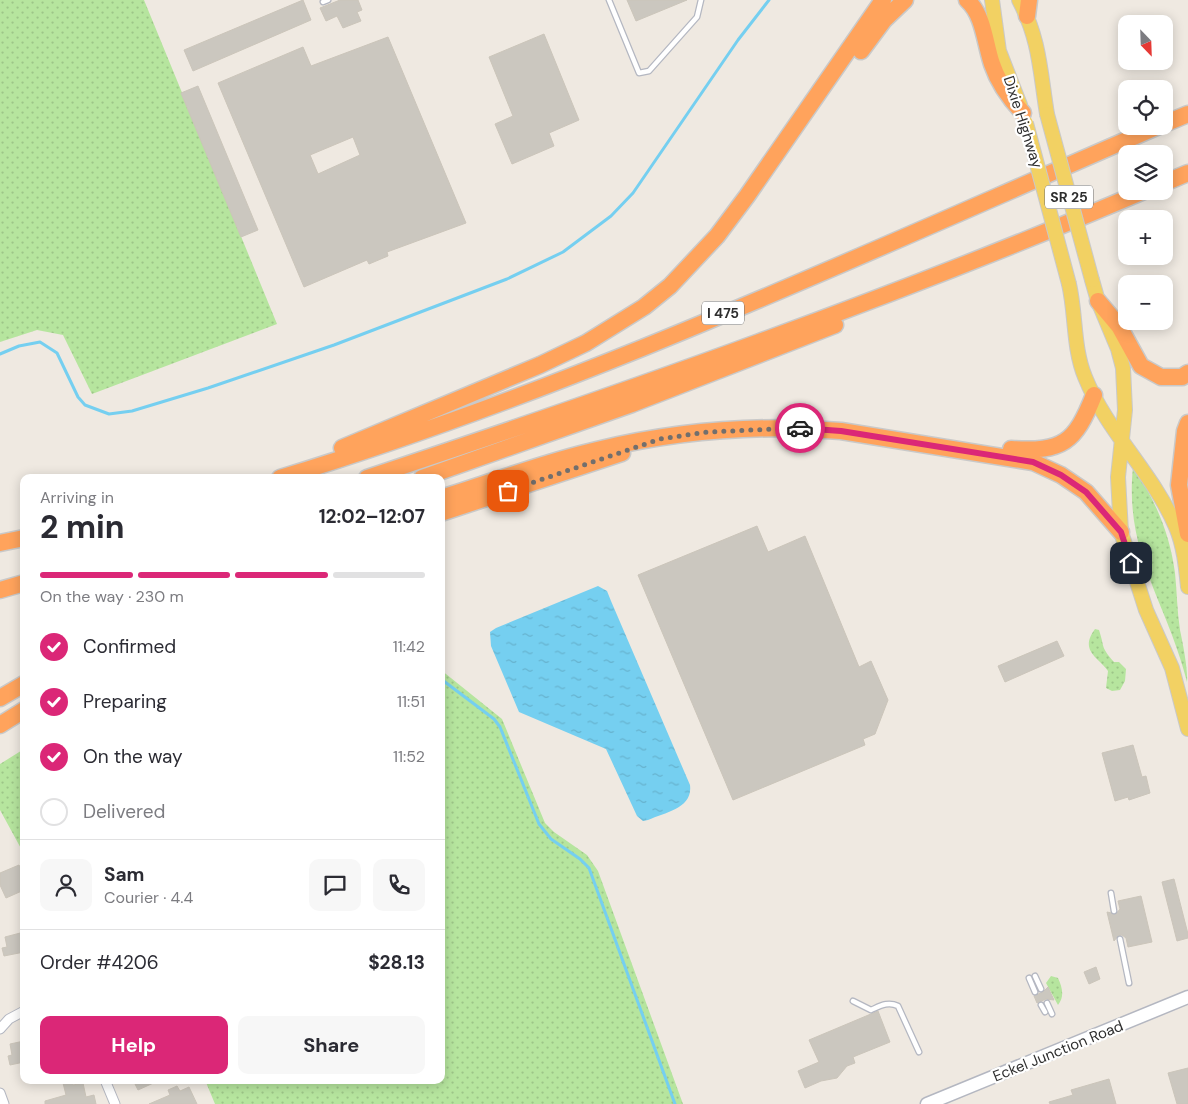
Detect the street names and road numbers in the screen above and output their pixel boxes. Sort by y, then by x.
street label: Dixie Highway [999,73,1048,171]
road number: SR 25 [1045,186,1093,208]
road number: I 475 [702,302,744,324]
street label: Eckel Junction Road [990,1016,1126,1086]

